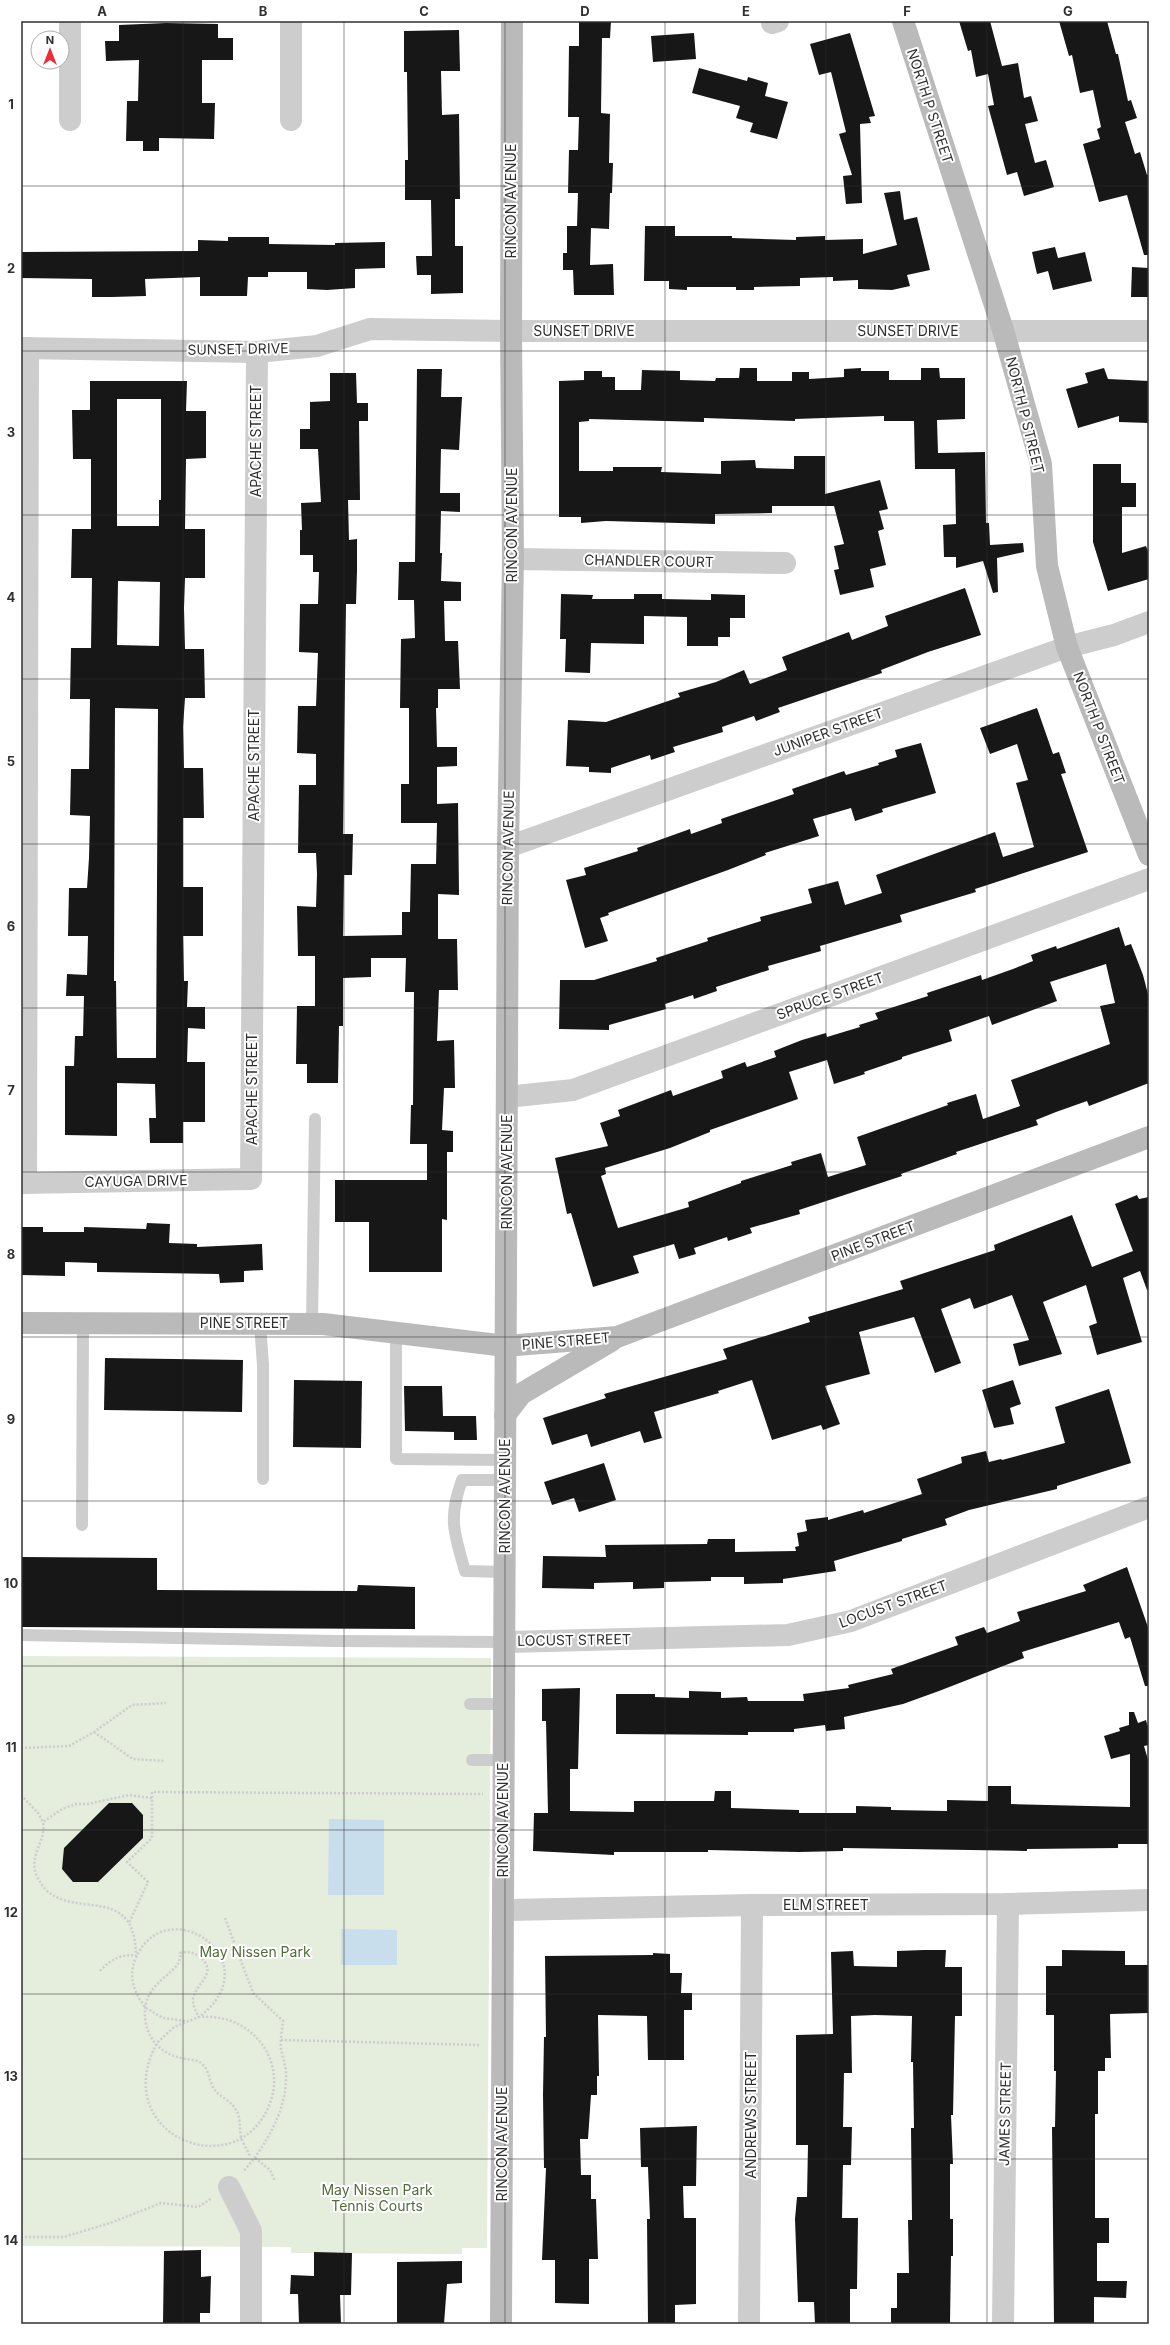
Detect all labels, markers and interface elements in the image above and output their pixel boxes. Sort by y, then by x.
text: A [97,3,107,19]
text: B [259,3,268,19]
text: C [419,3,429,19]
text: D [580,3,590,19]
text: E [742,3,750,19]
text: F [903,3,911,19]
text: G [1063,3,1073,19]
north arrow [30,30,70,70]
text: N [46,33,54,47]
street label: NORTH P STREET [904,46,957,165]
text: 1 [8,96,14,112]
street label: RINCON AVENUE [502,144,519,258]
text: 2 [7,260,15,276]
street label: SUNSET DRIVE [533,322,635,339]
street label: SUNSET DRIVE [857,322,959,339]
street label: SUNSET DRIVE [187,339,289,358]
street label: NORTH P STREET [1003,355,1048,475]
street label: APACHE STREET [247,385,264,497]
text: 3 [7,424,15,440]
street label: RINCON AVENUE [503,468,520,582]
street label: CHANDLER COURT [584,551,714,570]
text: 4 [7,589,16,605]
street label: NORTH P STREET [1070,669,1129,787]
street label: JUNIPER STREET [770,704,885,759]
street label: APACHE STREET [245,709,262,821]
text: 5 [7,753,15,769]
street label: RINCON AVENUE [498,790,517,906]
text: 6 [7,918,15,934]
street label: SPRUCE STREET [774,968,886,1023]
street label: APACHE STREET [243,1033,260,1145]
text: 7 [7,1082,15,1098]
street label: RINCON AVENUE [498,1115,515,1229]
street label: CAYUGA DRIVE [84,1171,188,1190]
street label: PINE STREET [828,1217,917,1264]
text: 8 [7,1246,15,1262]
street label: PINE STREET [200,1314,288,1331]
street label: PINE STREET [521,1328,611,1353]
text: 9 [7,1411,15,1427]
street label: RINCON AVENUE [496,1439,513,1553]
text: 10 [4,1575,18,1591]
street label: LOCUST STREET [836,1576,949,1631]
street label: LOCUST STREET [517,1630,631,1649]
text: 11 [5,1739,17,1755]
street label: RINCON AVENUE [494,1763,511,1877]
street label: ELM STREET [783,1896,869,1913]
text: 12 [4,1904,18,1920]
park label: May Nissen Park [199,1943,311,1960]
street label: ANDREWS STREET [742,2051,759,2179]
street label: JAMES STREET [995,2062,1014,2166]
text: 13 [4,2068,18,2084]
street label: RINCON AVENUE [493,2087,510,2201]
park label: May Nissen Park Tennis Courts [321,2181,433,2214]
text: 14 [4,2232,18,2248]

